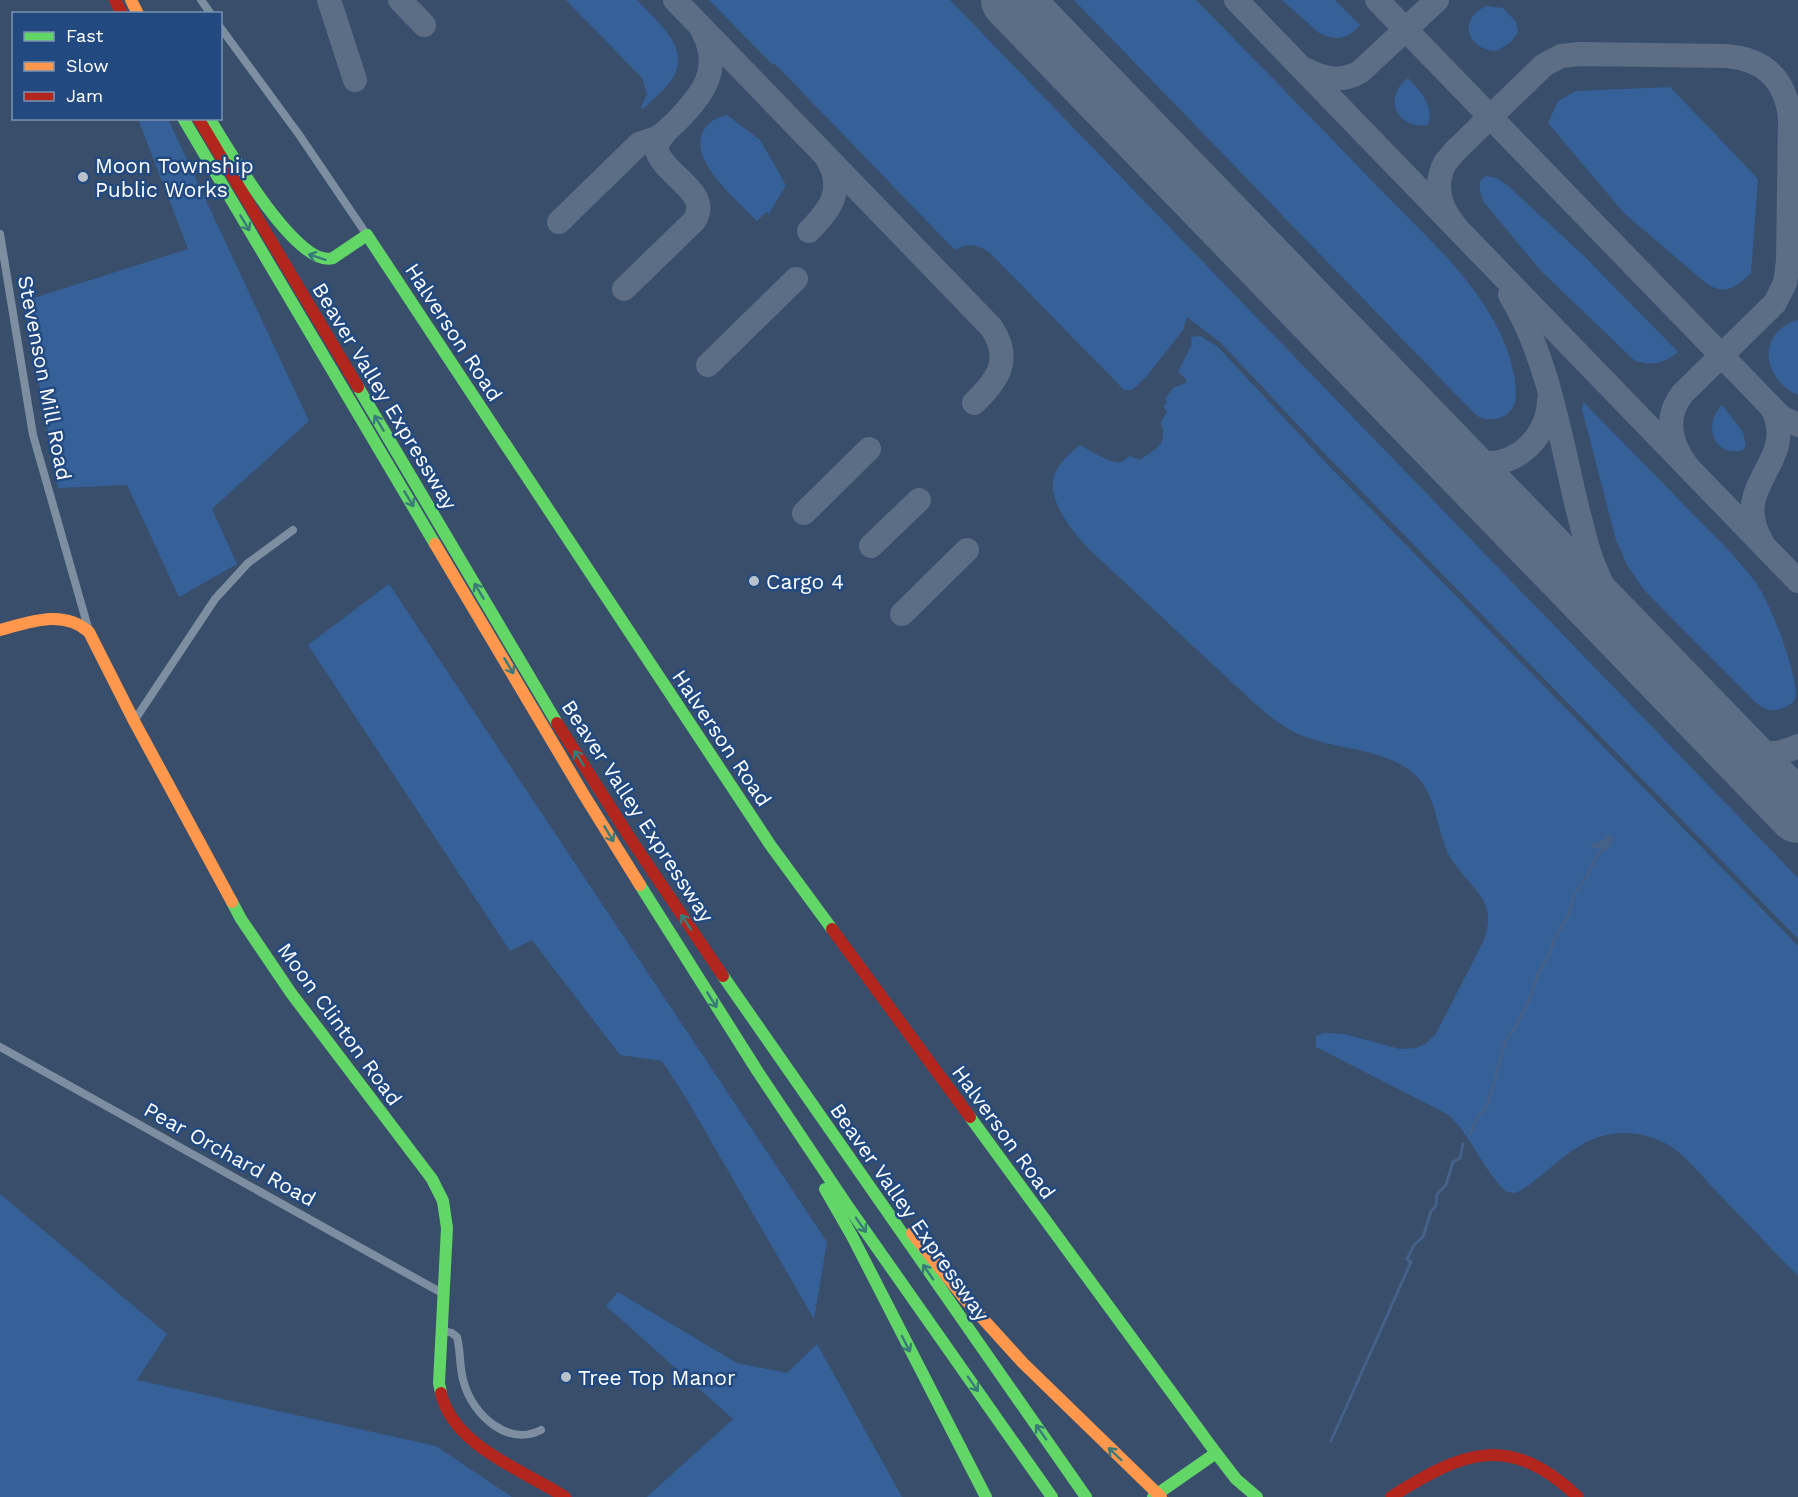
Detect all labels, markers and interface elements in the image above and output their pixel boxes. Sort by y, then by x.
legend [12,12,222,120]
text: Fast [66,25,104,46]
text: Slow [66,55,109,76]
text: Jam [66,85,103,106]
place label: Moon Township Public Works [95,153,254,202]
marker: Moon Township Public Works [76,170,90,184]
one-way arrow [239,214,251,231]
one-way arrow [308,250,327,261]
street label: Halverson Road [400,258,508,406]
street label: Stevenson Mill Road [13,274,77,482]
street label: Beaver Valley Expressway [307,278,463,514]
one-way arrow [373,415,385,432]
one-way arrow [404,490,416,507]
place label: Cargo 4 [766,569,844,594]
marker: Cargo 4 [747,574,761,588]
one-way arrow [472,583,484,600]
one-way arrow [503,657,515,674]
street label: Halverson Road [667,665,777,811]
street label: Beaver Valley Expressway [557,695,719,927]
one-way arrow [573,751,585,767]
one-way arrow [603,825,615,842]
one-way arrow [679,913,692,930]
street label: Moon Clinton Road [273,938,407,1110]
one-way arrow [706,991,718,1008]
street label: Halverson Road [947,1060,1061,1204]
street label: Pear Orchard Road [140,1096,320,1212]
street label: Beaver Valley Expressway [825,1098,995,1326]
one-way arrow [855,1216,867,1232]
one-way arrow [922,1265,934,1281]
one-way arrow [901,1335,912,1353]
place label: Tree Top Manor [578,1365,736,1390]
marker: Tree Top Manor [559,1370,573,1384]
one-way arrow [967,1376,979,1392]
one-way arrow [1035,1424,1047,1441]
one-way arrow [1107,1447,1122,1461]

